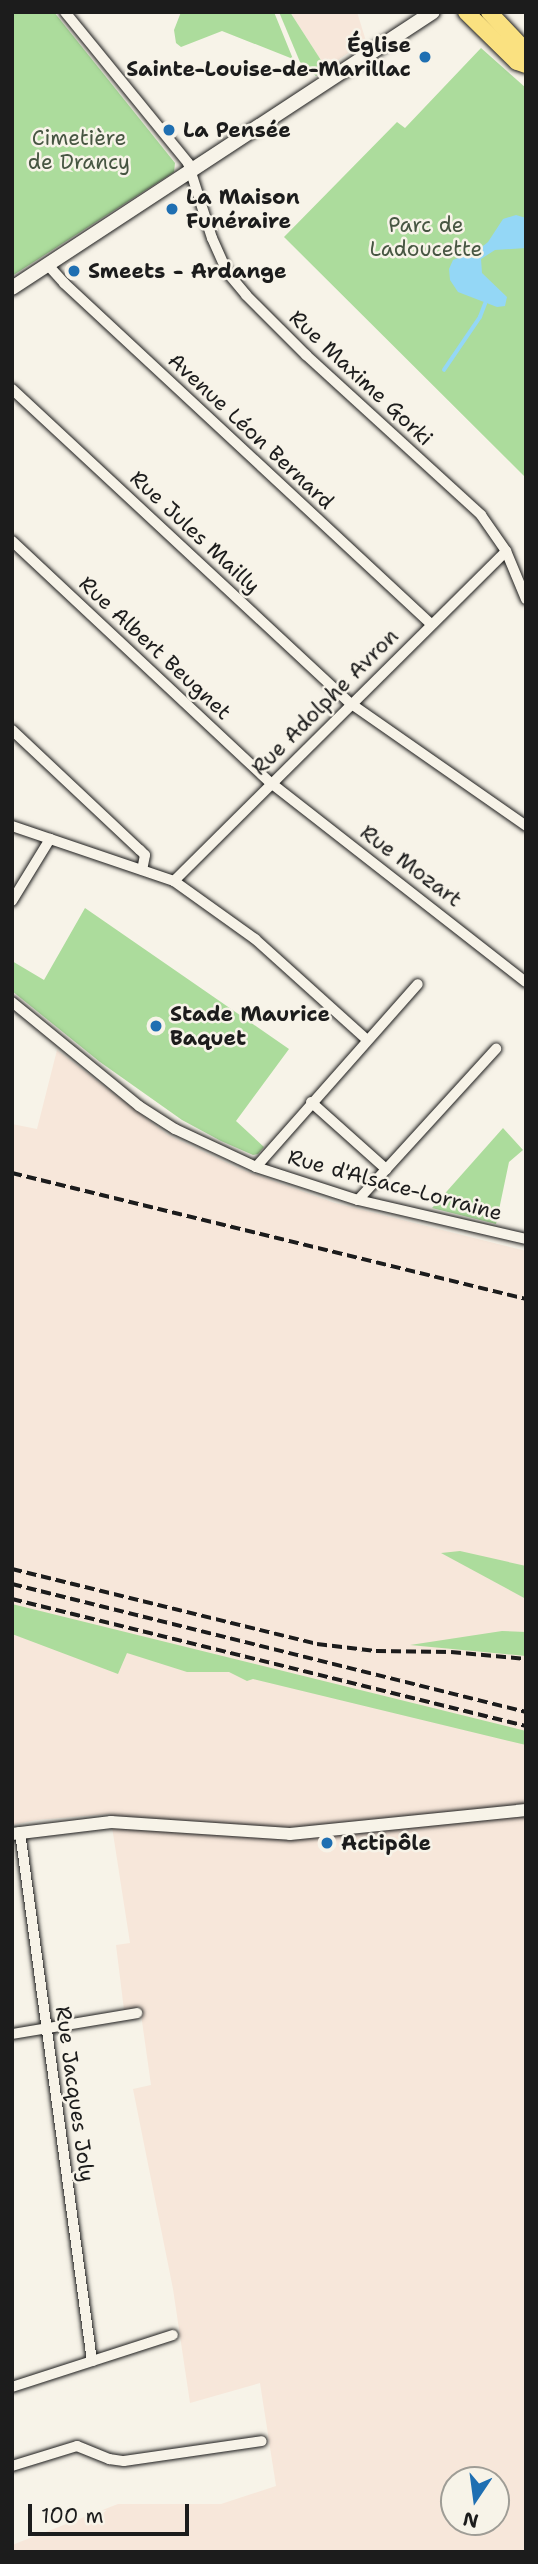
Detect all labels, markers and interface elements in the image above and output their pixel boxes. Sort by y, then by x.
place label: Église Sainte-Louise-de-Marillac [126,32,411,82]
marker: Église Sainte-Louise-de-Marillac [417,49,433,65]
place label: La Pensée [183,117,291,143]
marker: La Pensée [161,122,177,138]
park label: Cimetière de Drancy [28,125,130,175]
place label: La Maison Funéraire [186,184,300,234]
marker: La Maison Funéraire [164,201,180,217]
park label: Parc de Ladoucette [370,212,482,262]
place label: Smeets - Ardange [88,258,287,284]
marker: Smeets - Ardange [66,263,82,279]
street label: Rue Maxime Gorki [284,305,438,451]
street label: Avenue Léon Bernard [163,348,339,514]
street label: Rue Jules Mailly [125,465,265,599]
street label: Rue Albert Beugnet [74,571,236,725]
street label: Rue Adolphe Avron [247,624,403,780]
street label: Rue Mozart [355,820,467,912]
place label: Stade Maurice Baquet [170,1001,330,1051]
marker: Stade Maurice Baquet [148,1018,164,1034]
street label: Rue d'Alsace-Lorraine [285,1144,505,1226]
place label: Actipôle [341,1830,431,1856]
marker: Actipôle [319,1835,335,1851]
street label: Rue Jacques Joly [50,2005,100,2183]
north arrow [440,2466,510,2536]
scale bar [32,2490,192,2534]
text: 100 m [41,2502,104,2530]
text: N [460,2506,481,2534]

